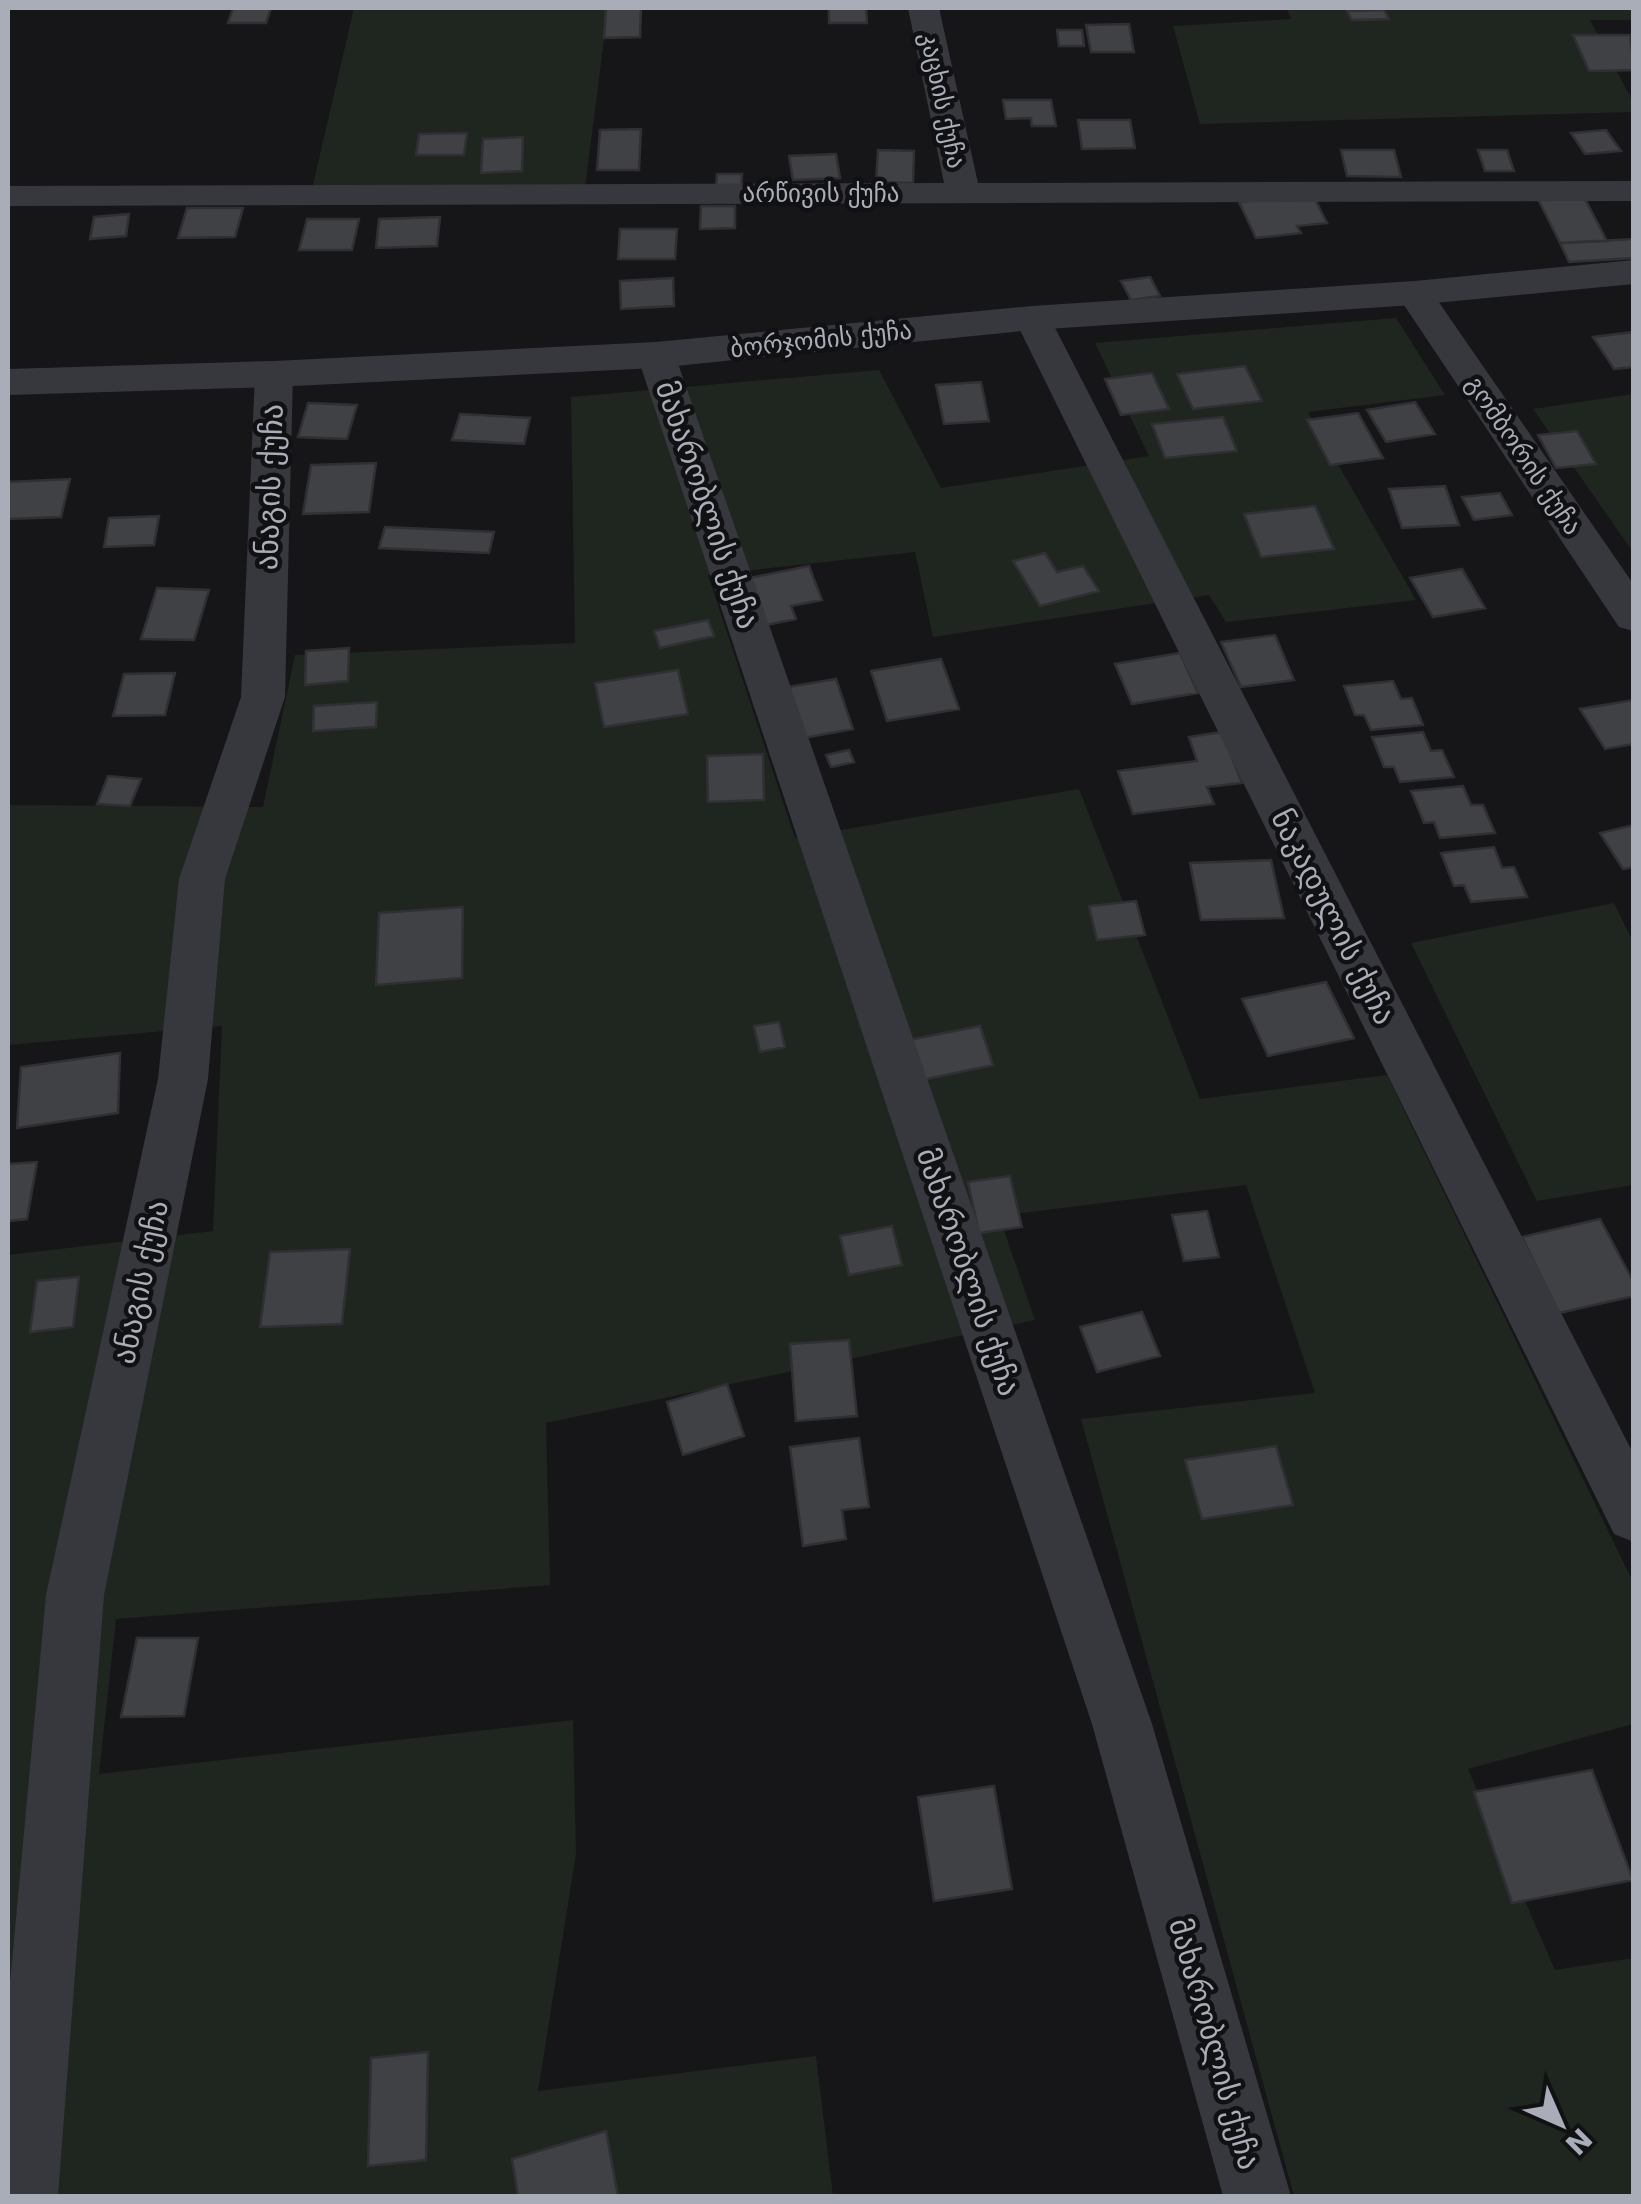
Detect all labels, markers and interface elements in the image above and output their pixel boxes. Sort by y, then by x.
street label: კაცხის ქუჩა [914,29,971,171]
street label: არწივის ქუჩა [743,179,899,208]
street label: ბორჯომის ქუჩა [729,316,913,363]
street label: გომბორის ქუჩა [1460,370,1587,540]
street label: მახარობლის ქუჩა [649,376,766,633]
street label: ანაგის ქუჩა [249,403,290,571]
street label: ნაკადულის ქუჩა [1264,804,1403,1030]
street label: მახარობლის ქუჩა [910,1143,1027,1400]
street label: ანაგის ქუჩა [106,1197,175,1367]
street label: მახარობლის ქუჩა [1162,1914,1267,2173]
north arrow [1511,2074,1611,2174]
text: N [1558,2121,1598,2161]

